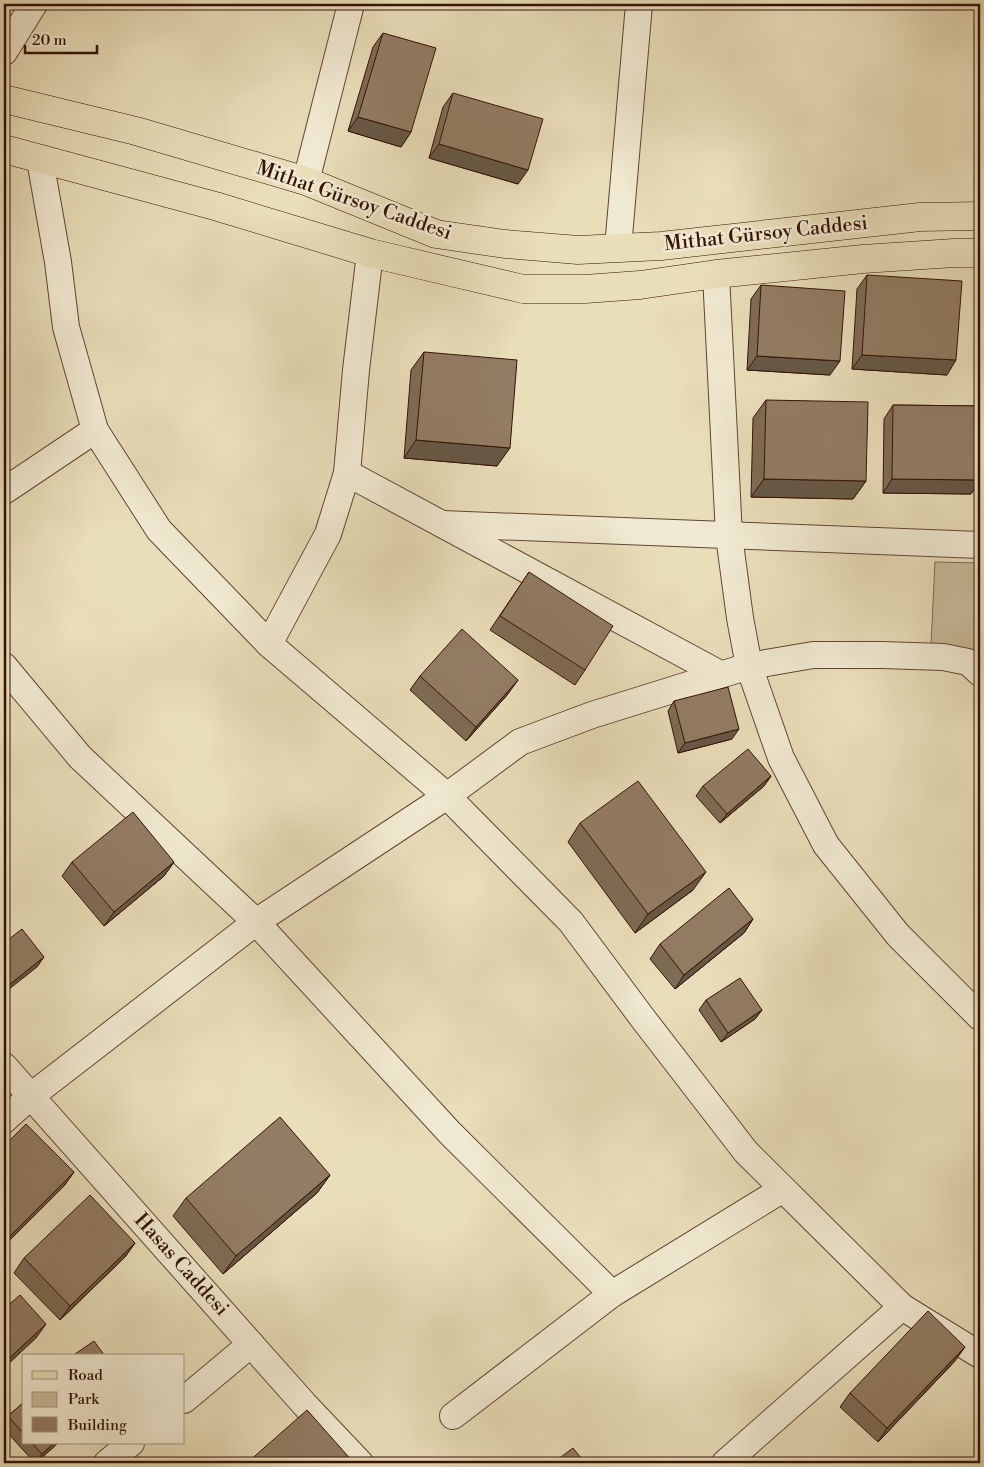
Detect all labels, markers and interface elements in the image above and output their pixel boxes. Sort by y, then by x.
scale bar [25,22,98,54]
text: 20 m [32,31,67,50]
street label: Mithat Gürsoy Caddesi [253,156,455,246]
street label: Mithat Gürsoy Caddesi [663,211,870,257]
street label: Hasas Caddesi [128,1208,234,1322]
legend [22,1354,185,1444]
text: Road [68,1366,103,1385]
text: Park [68,1390,100,1409]
text: Building [67,1416,127,1435]

